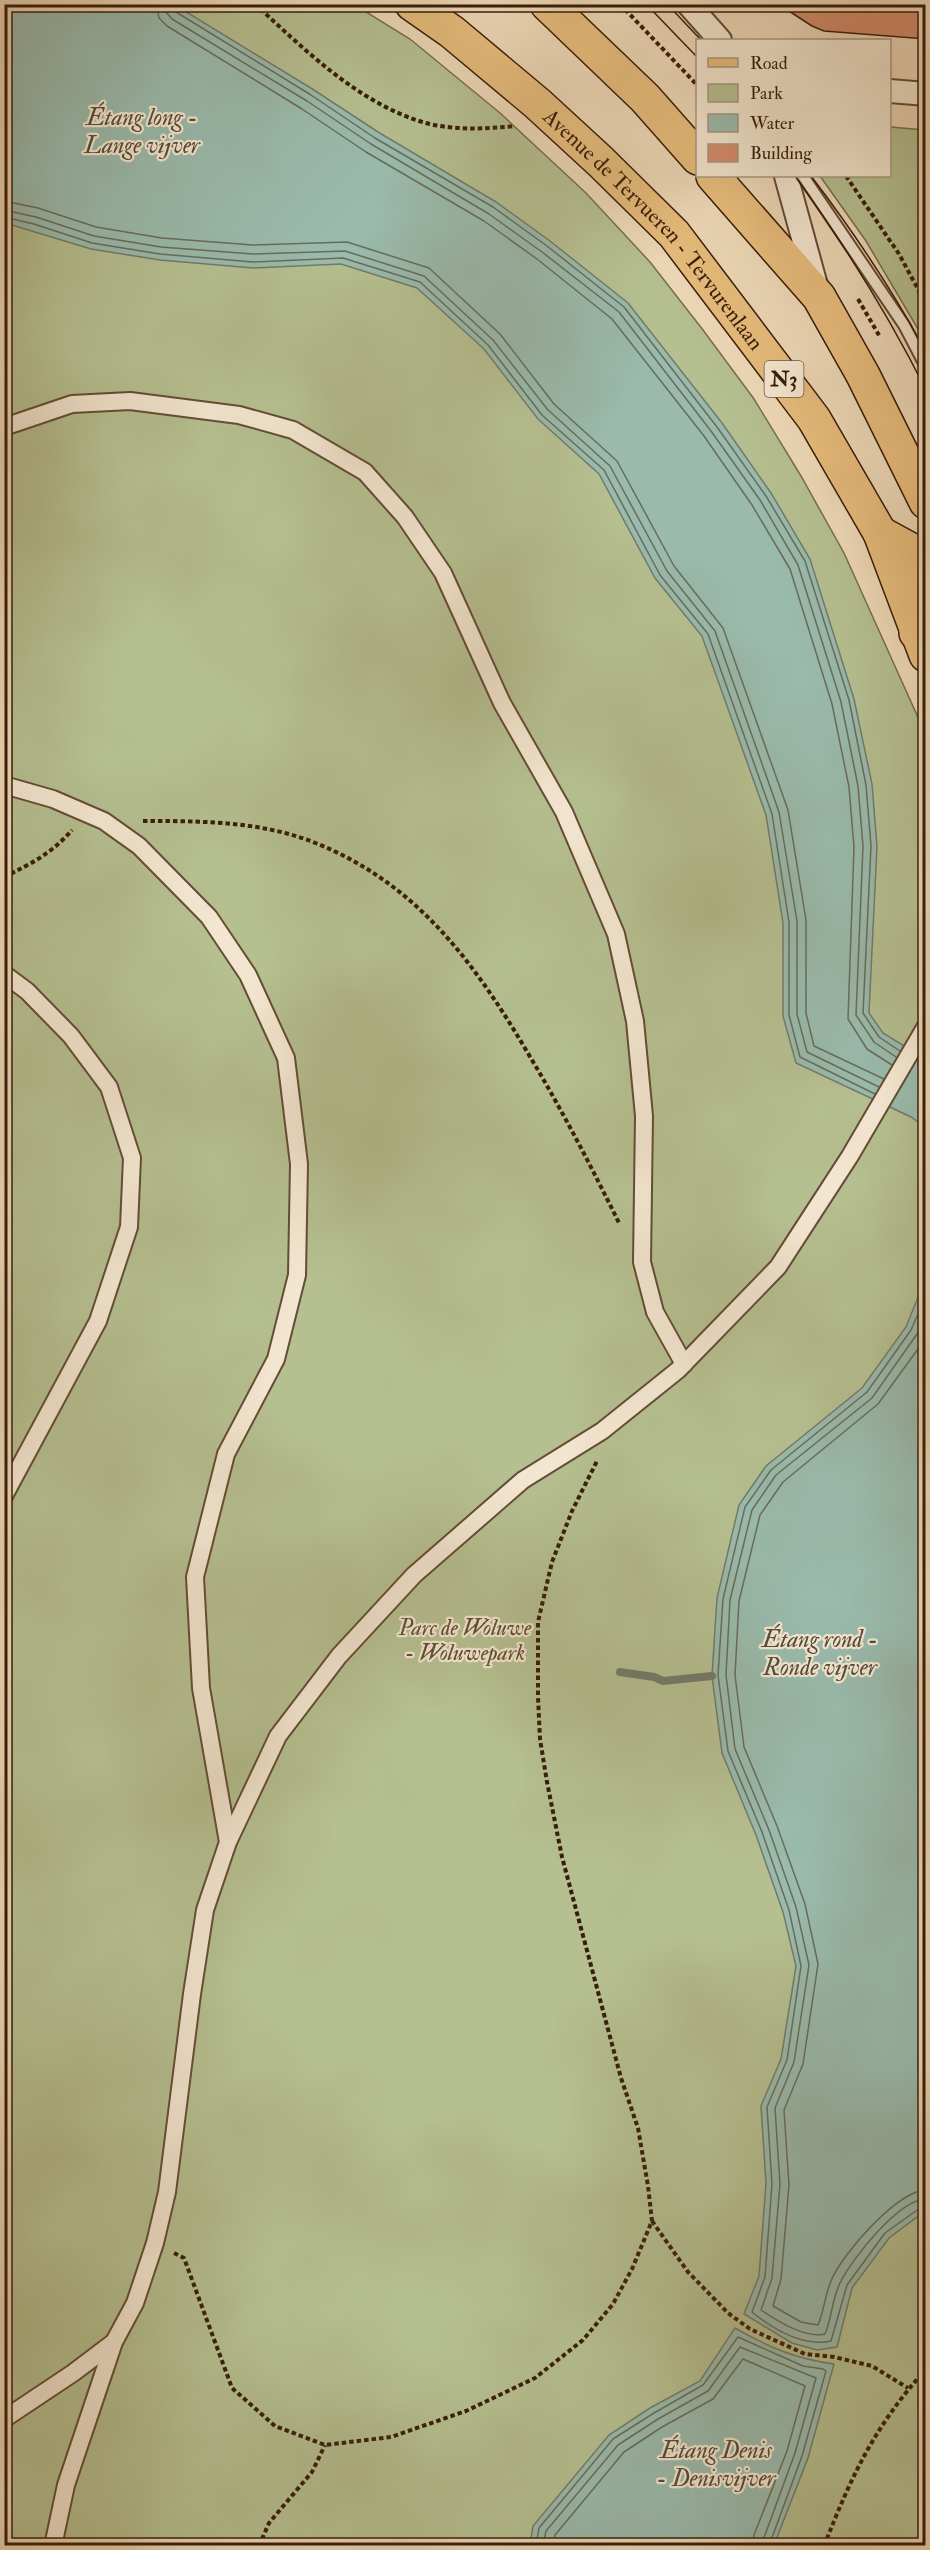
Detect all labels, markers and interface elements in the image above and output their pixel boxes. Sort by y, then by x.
legend [696,39,891,177]
text: Road [750,52,788,75]
text: Park [750,82,783,105]
water label: Étang long - Lange vijver [83,101,201,161]
street label: Avenue de Tervueren - Tervurenlaan [536,102,770,356]
text: Water [749,112,794,135]
text: Building [750,142,813,165]
road number: N3 [764,361,804,397]
park label: Parc de Woluwe - Woluwepark [398,1614,532,1667]
water label: Étang rond - Ronde vijver [760,1623,878,1683]
water label: Étang Denis - Denisvijver [657,2434,776,2494]

